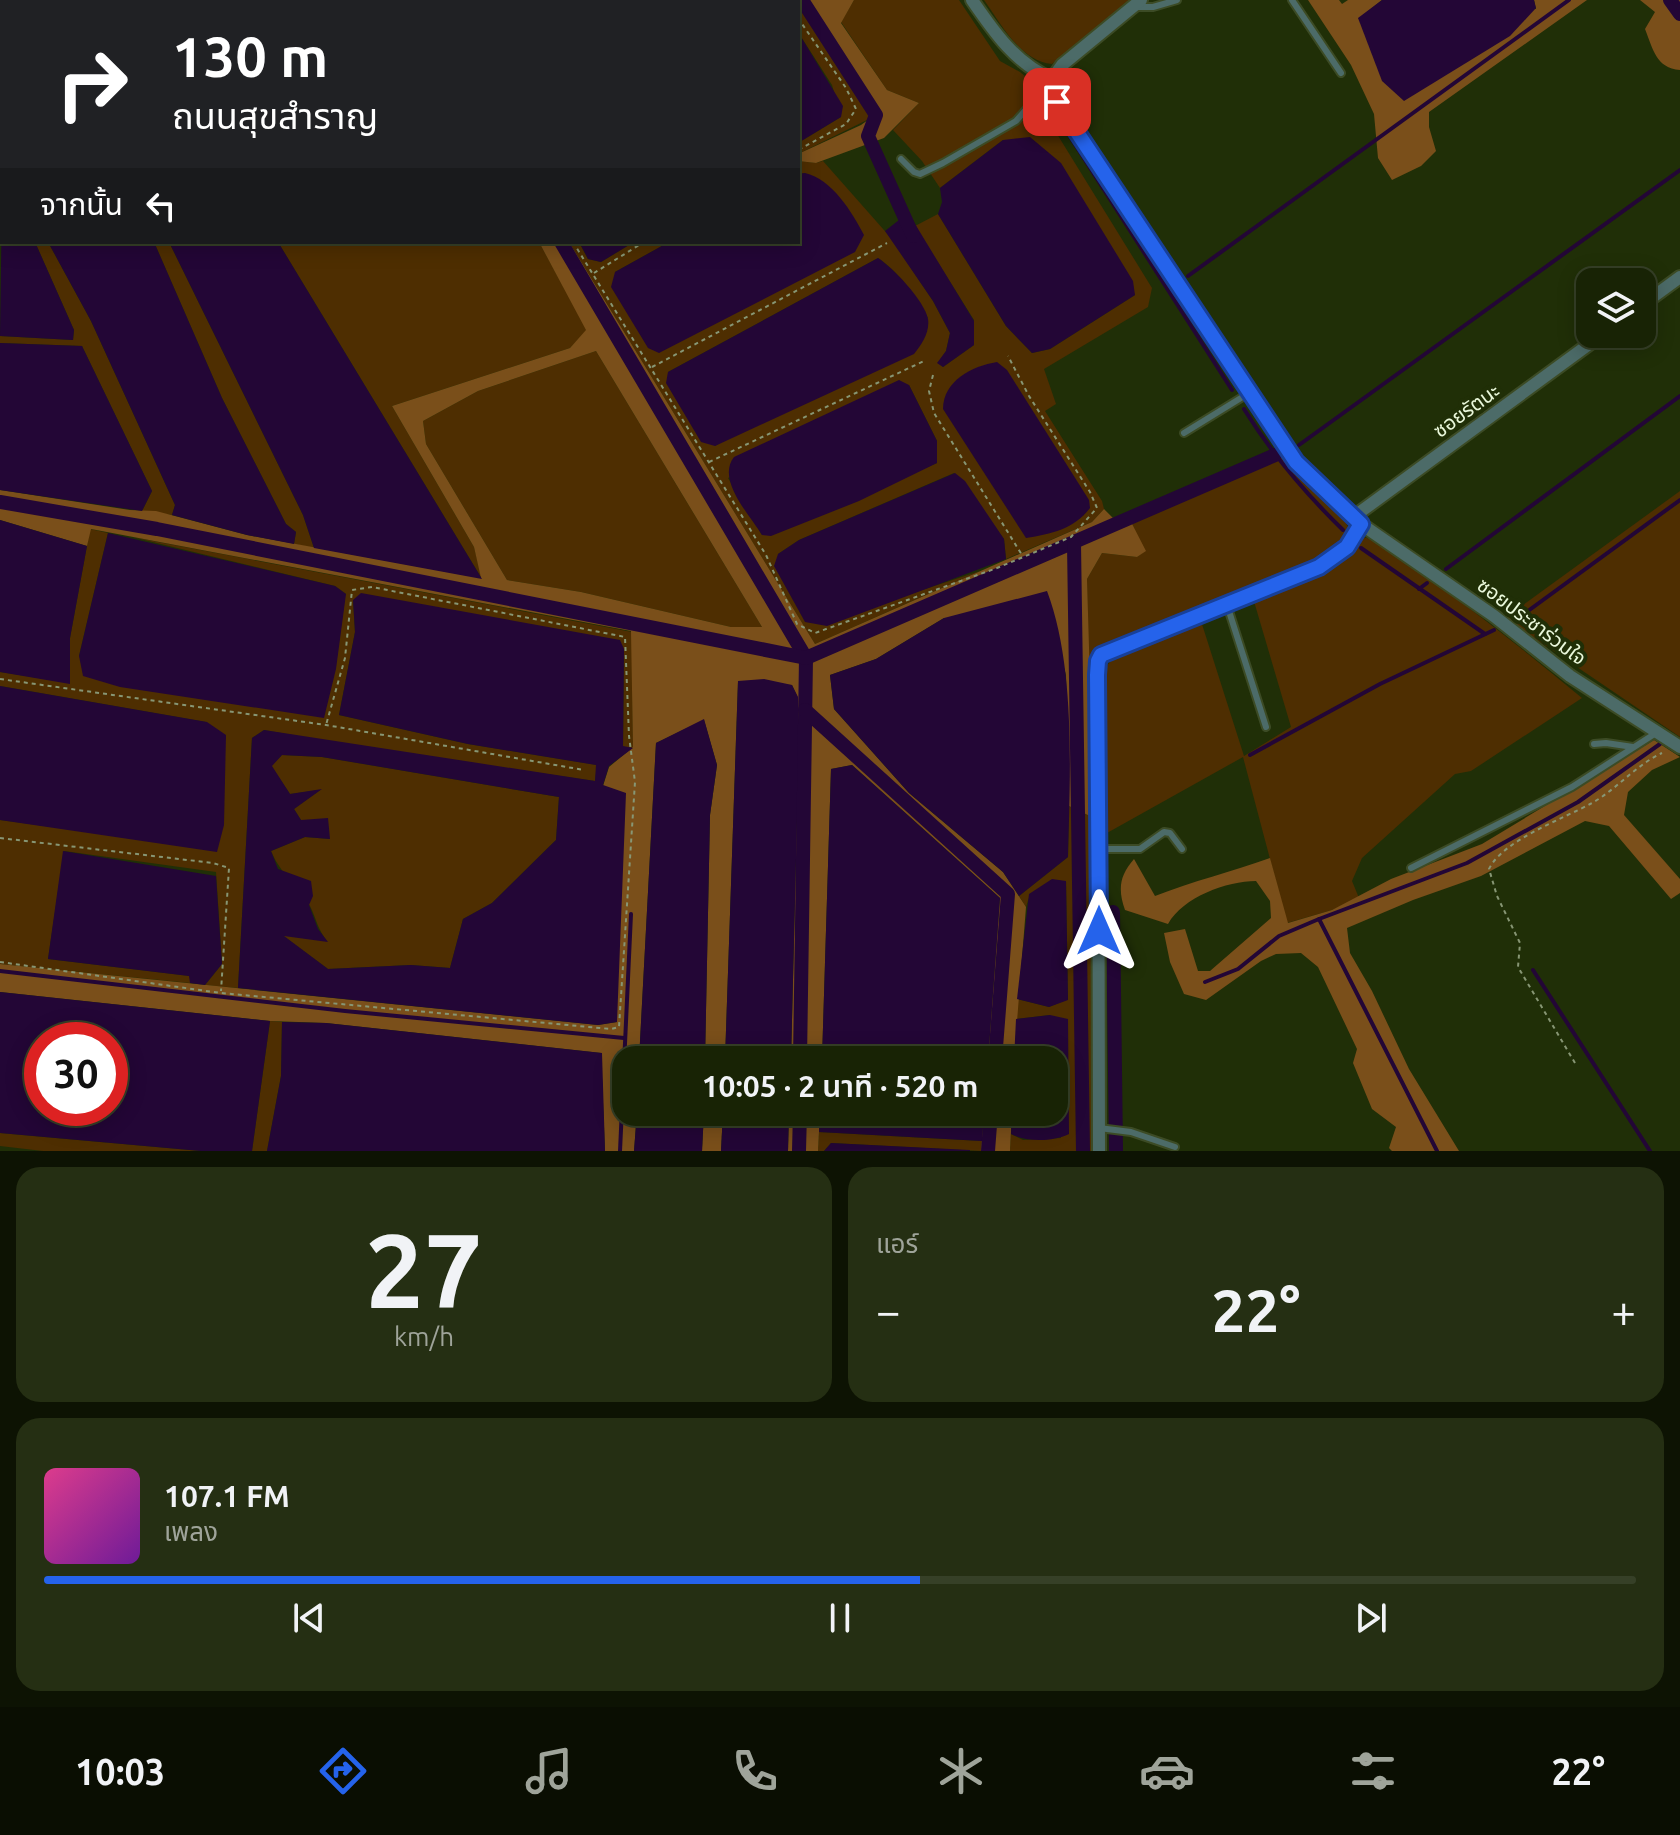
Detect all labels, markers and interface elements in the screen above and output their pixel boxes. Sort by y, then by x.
text: 130 m [172,25,328,88]
icon: right [40,32,144,136]
pin [1023,68,1091,136]
icon: arrive [1035,80,1079,124]
text: ถนนสุขสำราญ [172,95,378,136]
icon: left [139,184,183,228]
text: จากนั้น [40,187,123,221]
map controls [1576,268,1656,348]
button: layers [1576,268,1656,348]
street label: ซอยรัตนะ [1429,378,1503,442]
street label: ซอยประชาร่วมใจ [1473,573,1591,669]
position arrow [1057,889,1141,973]
speed limit sign: 30 [24,1022,128,1126]
text: 10:05 · 2 นาที · 520 m [702,1069,978,1103]
text: 27 [365,1211,483,1328]
text: แอร์ [876,1229,918,1258]
text: 22° [1212,1276,1300,1343]
text: − [876,1286,901,1335]
text: + [1611,1286,1636,1335]
text: km/h [394,1322,454,1351]
text: 107.1 FM [164,1479,290,1513]
text: เพลง [164,1517,218,1546]
icon: previous [287,1596,331,1640]
icon: pause [818,1596,862,1640]
icon: next [1349,1596,1393,1640]
icon: directions [315,1743,371,1799]
icon: music [521,1743,577,1799]
icon: phone [727,1743,783,1799]
icon: climate [933,1743,989,1799]
icon: car [1139,1743,1195,1799]
icon: filters [1345,1743,1401,1799]
text: 10:03 [75,1751,165,1792]
text: 22° [1552,1751,1605,1792]

